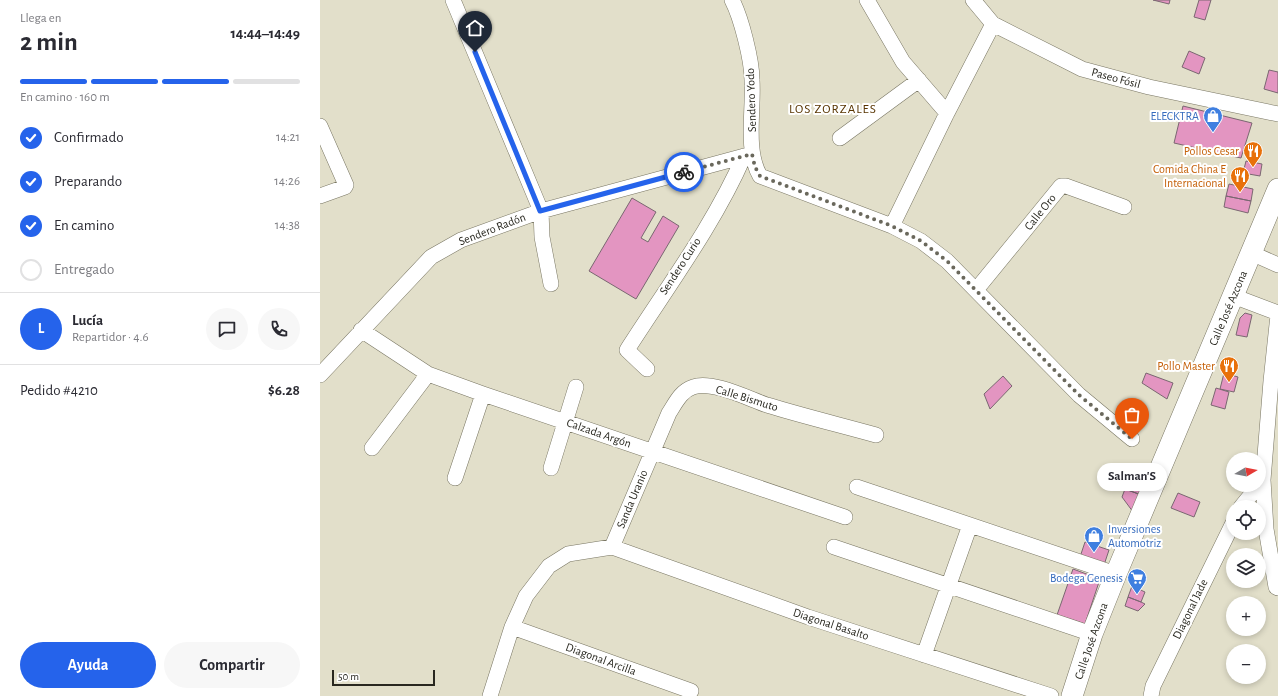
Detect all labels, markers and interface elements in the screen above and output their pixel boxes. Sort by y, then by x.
pin [458,11,492,52]
text: Llega en [20,12,62,25]
icon: home [464,17,486,39]
text: 14:44–14:49 [230,26,300,41]
text: 2 min [20,29,78,55]
street label: Paseo Fósil [1090,66,1142,90]
street label: Sendero Yodo [744,68,758,132]
text: En camino · 160 m [20,91,110,104]
district label: LOS ZORZALES [789,103,877,116]
shop icon: ELECKTRA [1202,105,1224,133]
place label: ELECKTRA [1151,110,1199,122]
icon: check [20,127,42,149]
text: Confirmado [54,130,124,145]
text: 14:21 [276,131,300,144]
restaurant icon: Pollos Cesar [1242,140,1264,168]
place label: Pollos Cesar [1184,145,1239,157]
courier [664,152,704,192]
icon: bike [673,161,695,183]
place label: Comida China E Internacional [1153,163,1226,189]
restaurant icon: Comida China E Internacional [1229,165,1251,193]
icon: check [20,171,42,193]
text: Preparando [54,174,122,189]
text: 14:26 [274,175,300,188]
street label: Calle Oro [1022,192,1058,232]
street label: Sendero Radón [457,211,527,247]
icon: check [20,215,42,237]
text: En camino [54,218,114,233]
text: 14:38 [275,219,300,232]
street label: Sendero Curio [657,235,703,297]
text: Entregado [54,262,114,277]
street label: Calle José Azcona [1207,268,1249,347]
button: chat [206,308,248,350]
button: phone [258,308,300,350]
text: Lucía [72,313,103,328]
text: L [38,321,44,336]
text: Repartidor · 4.6 [72,331,149,344]
restaurant icon: Pollo Master [1218,355,1240,383]
place label: Pollo Master [1157,360,1215,372]
text: Pedido #4210 [20,383,98,398]
text: $6.28 [268,383,300,398]
street label: Calle Bismuto [715,383,780,413]
pin [1115,398,1149,439]
icon: bag [1121,404,1143,426]
street label: Calzada Argón [565,416,633,450]
north arrow [1226,452,1266,492]
map controls [1226,452,1266,684]
callout: Salman'S [1097,463,1167,491]
street label: Sanda Uranio [614,468,650,530]
text: Salman'S [1108,470,1156,483]
button: locate [1226,500,1266,540]
place label: Inversiones Automotriz [1108,523,1161,549]
shop icon: Inversiones Automotriz [1083,525,1105,553]
button: layers [1226,548,1266,588]
supermarket icon: Bodega Genesis [1126,567,1148,595]
place label: Bodega Genesis [1050,572,1123,584]
street label: Diagonal Jade [1170,577,1210,641]
button: + [1226,596,1266,636]
street label: Calle José Azcona [1072,601,1110,681]
street label: Diagonal Basalto [792,606,871,642]
street label: Diagonal Arcilla [564,641,638,677]
button: Ayuda [20,642,156,688]
button: Compartir [164,642,300,688]
button: − [1226,644,1266,684]
scale bar [332,668,435,687]
text: 50 m [338,671,359,682]

